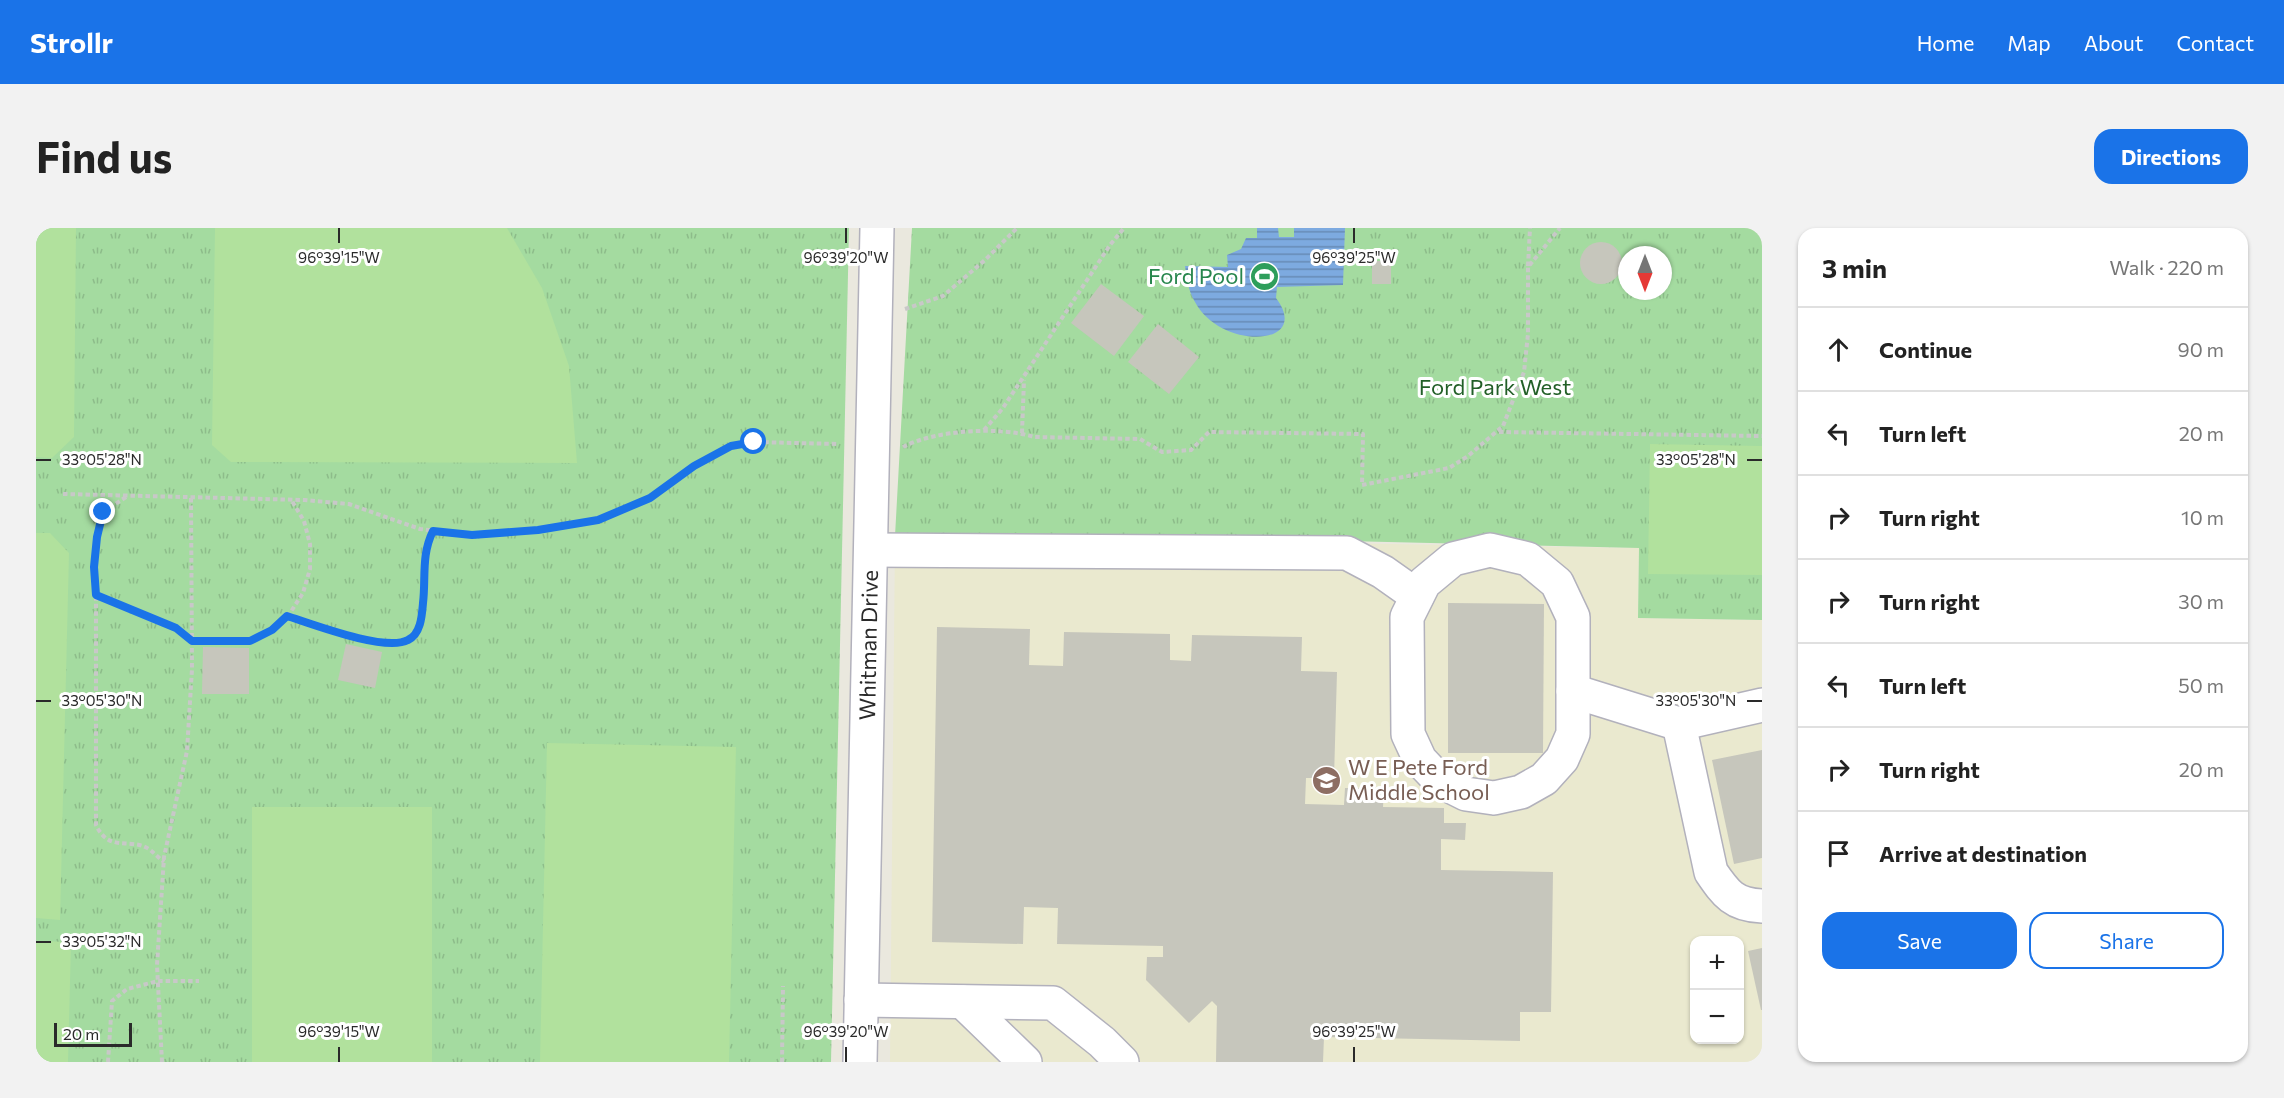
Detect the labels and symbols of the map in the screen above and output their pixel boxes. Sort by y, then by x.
north arrow [1618,246,1672,300]
text: 96°39'15"W [298,248,380,266]
text: 96°39'20"W [804,248,888,266]
text: 96°39'25"W [1312,248,1396,266]
sports icon: Ford Pool [1249,260,1281,292]
place label: Ford Pool [1148,262,1244,289]
park label: Ford Park West [1419,373,1571,400]
route start [740,428,766,454]
text: 33°05'28"N [62,450,142,468]
text: 33°05'28"N [1656,450,1736,468]
route end [89,498,115,524]
street label: Whitman Drive [853,570,883,721]
text: 33°05'30"N [62,691,142,709]
text: 33°05'30"N [1656,691,1736,709]
place label: W E Pete Ford Middle School [1348,753,1490,805]
school or university icon: W E Pete Ford Middle School [1311,764,1343,796]
text: 33°05'32"N [62,932,142,950]
scale bar [54,1020,132,1048]
text: 96°39'15"W [298,1022,380,1040]
text: 96°39'20"W [804,1022,888,1040]
text: 96°39'25"W [1312,1022,1396,1040]

